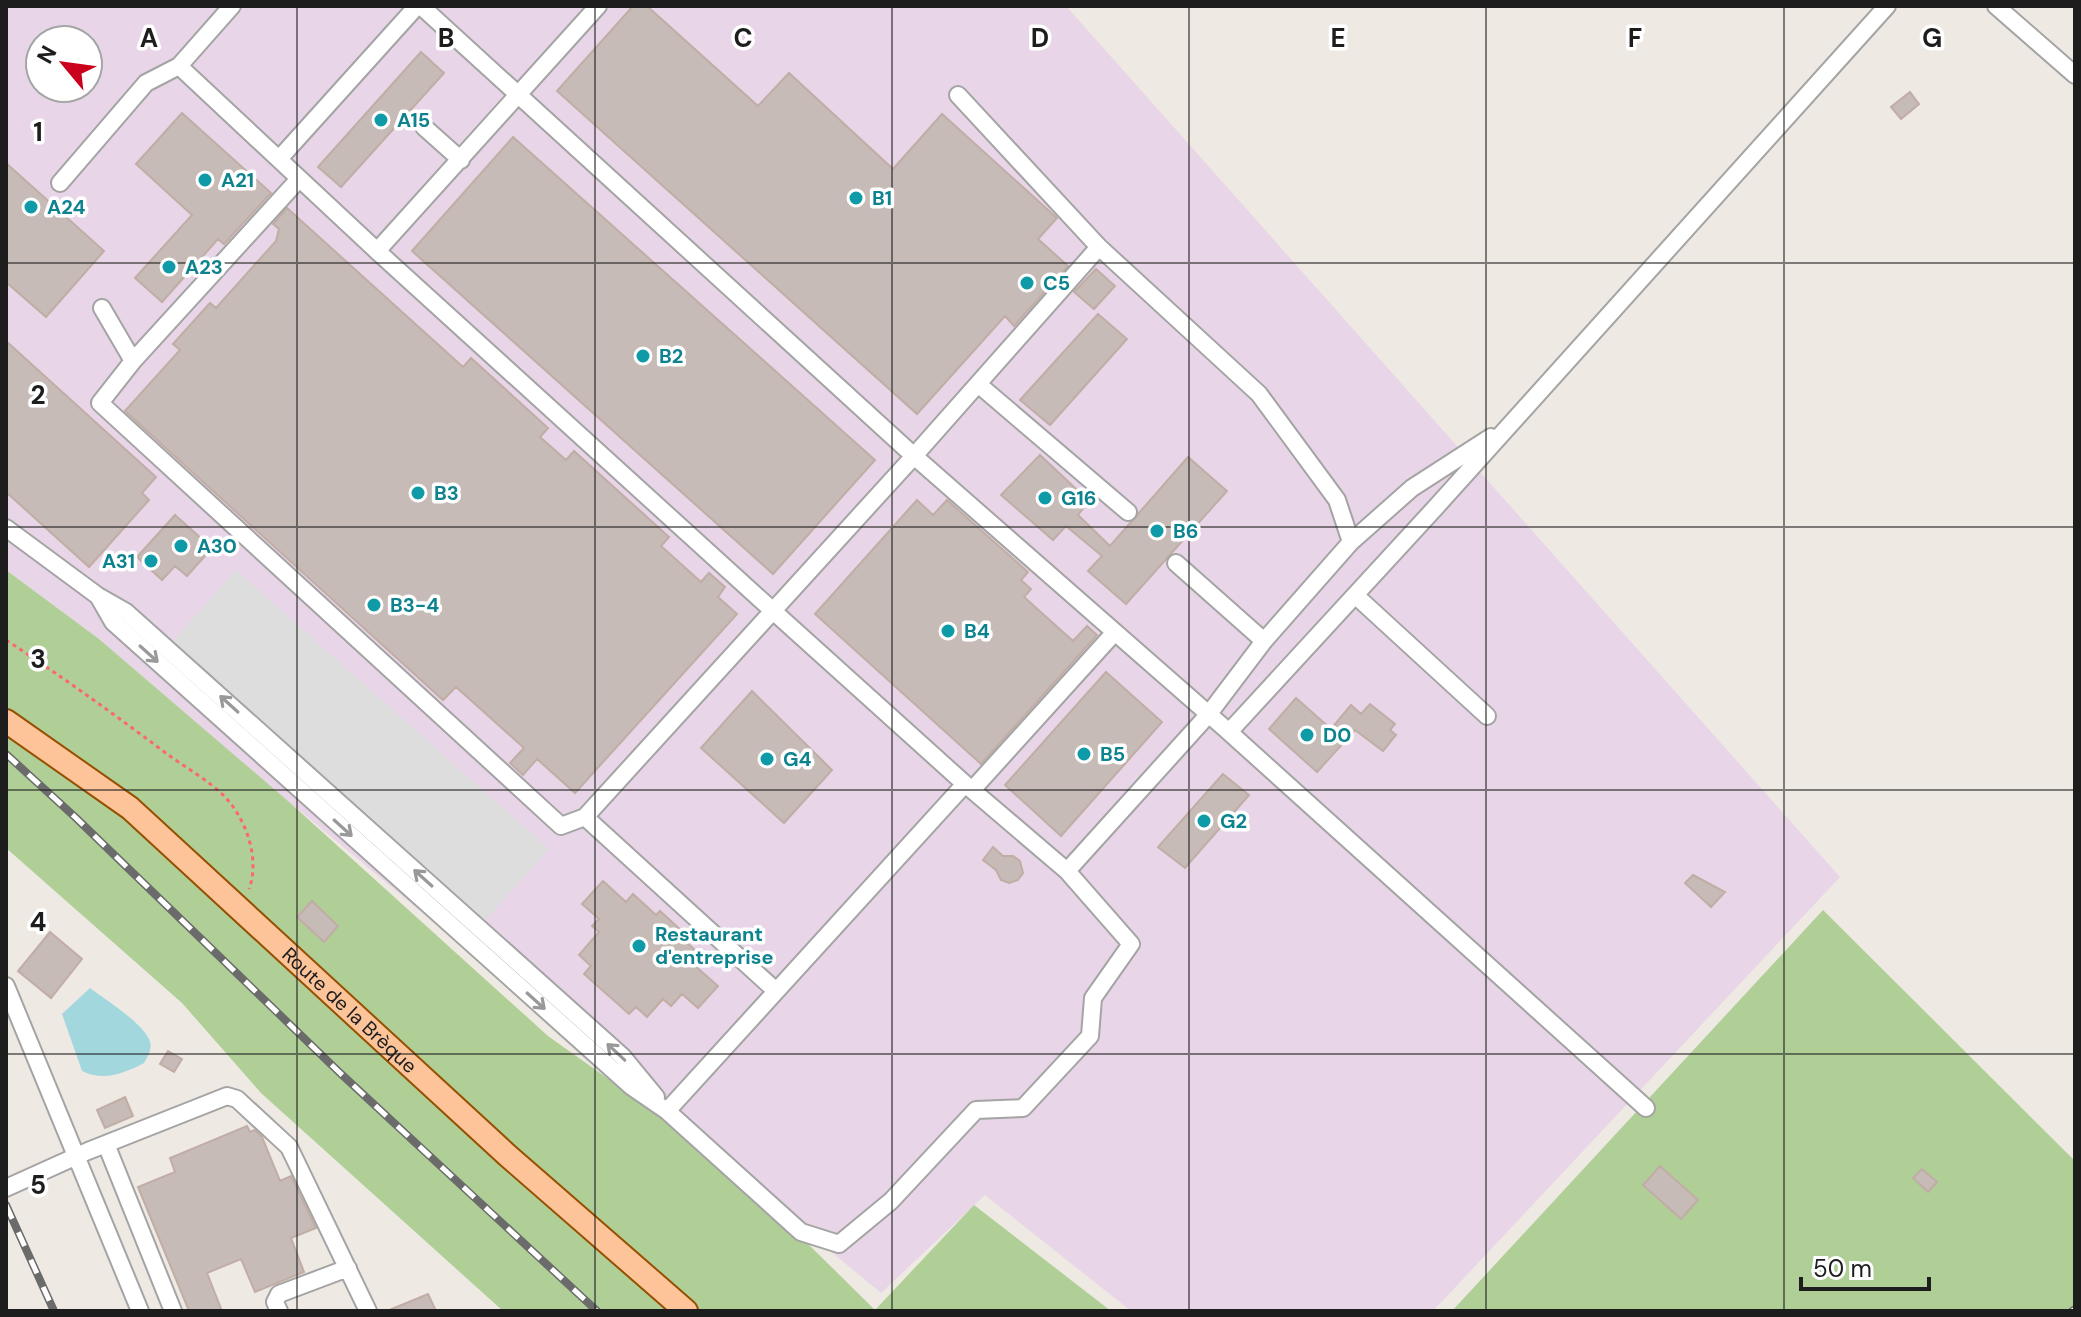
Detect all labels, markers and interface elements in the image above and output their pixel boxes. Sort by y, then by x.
text: A [140,21,158,55]
text: B [438,21,454,55]
text: C [733,21,753,55]
text: D [1031,21,1049,55]
text: E [1330,21,1346,55]
text: F [1628,21,1642,55]
text: G [1922,21,1942,55]
north arrow [24,24,104,104]
text: N [30,40,64,69]
place label: A15 [397,107,430,133]
marker: A15 [372,111,390,129]
text: 1 [33,115,43,149]
place label: A21 [221,167,254,193]
marker: A21 [196,171,214,189]
place label: B1 [872,185,892,211]
marker: B1 [847,189,865,207]
place label: A24 [47,194,86,220]
marker: A24 [22,198,40,216]
place label: A23 [185,254,223,280]
marker: A23 [160,258,178,276]
place label: C5 [1043,270,1070,296]
marker: C5 [1018,274,1036,292]
place label: B2 [659,343,683,369]
marker: B2 [634,347,652,365]
text: 2 [30,378,46,412]
place label: B3 [434,480,459,506]
marker: B3 [409,484,427,502]
place label: G16 [1061,485,1097,511]
marker: G16 [1036,489,1054,507]
place label: B6 [1173,518,1198,544]
marker: B6 [1148,522,1166,540]
place label: A30 [197,533,237,559]
marker: A30 [172,537,190,555]
place label: A31 [102,548,135,574]
marker: A31 [142,552,160,570]
place label: B3-4 [390,592,439,618]
marker: B3-4 [365,596,383,614]
place label: B4 [964,618,990,644]
marker: B4 [939,622,957,640]
text: 3 [30,642,46,676]
one-way arrow [138,645,158,663]
one-way arrow [220,696,240,714]
place label: D0 [1323,722,1351,748]
marker: D0 [1298,726,1316,744]
place label: B5 [1100,741,1125,767]
marker: B5 [1075,745,1093,763]
place label: G4 [783,746,812,772]
marker: G4 [758,750,776,768]
place label: G2 [1220,808,1247,834]
marker: G2 [1195,812,1213,830]
one-way arrow [332,818,352,836]
one-way arrow [413,869,433,887]
text: 4 [30,905,46,939]
place label: Restaurant d'entreprise [655,921,774,970]
marker: Restaurant d'entreprise [630,937,648,955]
street label: Route de la Brèque [277,941,423,1079]
one-way arrow [526,992,546,1010]
one-way arrow [606,1042,626,1061]
text: 5 [30,1168,46,1202]
scale bar [1801,1241,1929,1291]
text: 50 m [1813,1253,1872,1284]

